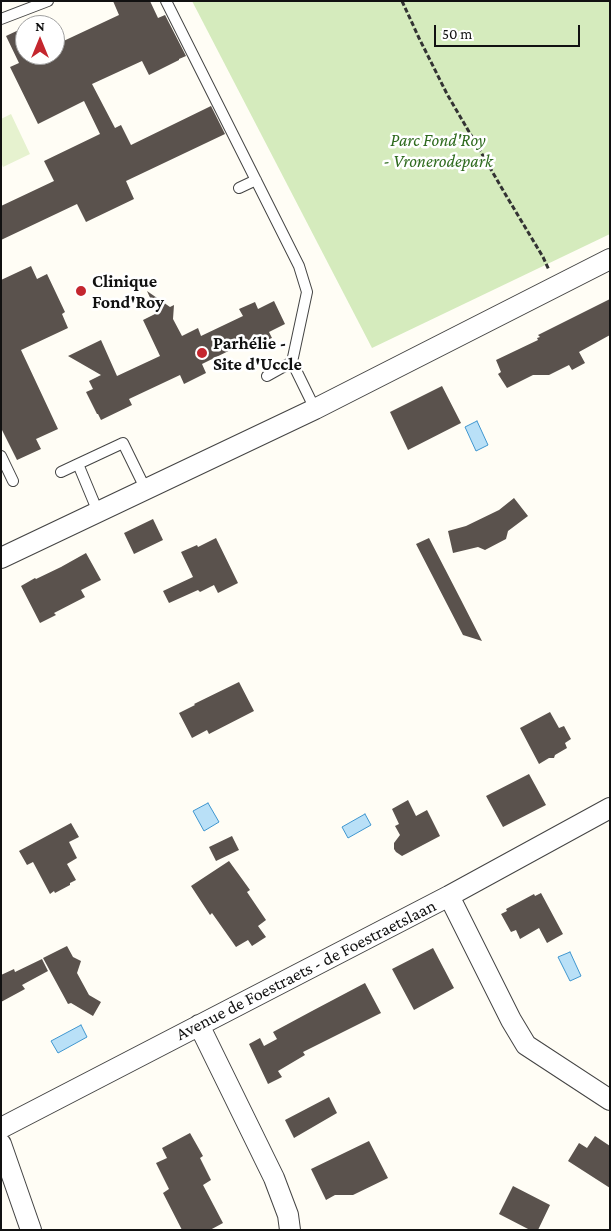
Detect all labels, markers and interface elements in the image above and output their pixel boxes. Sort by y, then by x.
north arrow [15,15,65,65]
scale bar [436,15,582,47]
text: N [35,18,45,34]
text: 50 m [442,26,472,42]
park label: Parc Fond'Roy - Vronerodepark [383,129,493,172]
place label: Clinique Fond'Roy [92,270,164,312]
marker: Clinique Fond'Roy [74,284,88,298]
place label: Parhélie - Site d'Uccle [213,332,302,374]
marker: Parhélie - Site d'Uccle [195,346,209,360]
street label: Avenue de Foestraets - de Foestraetslaan [172,895,440,1045]

